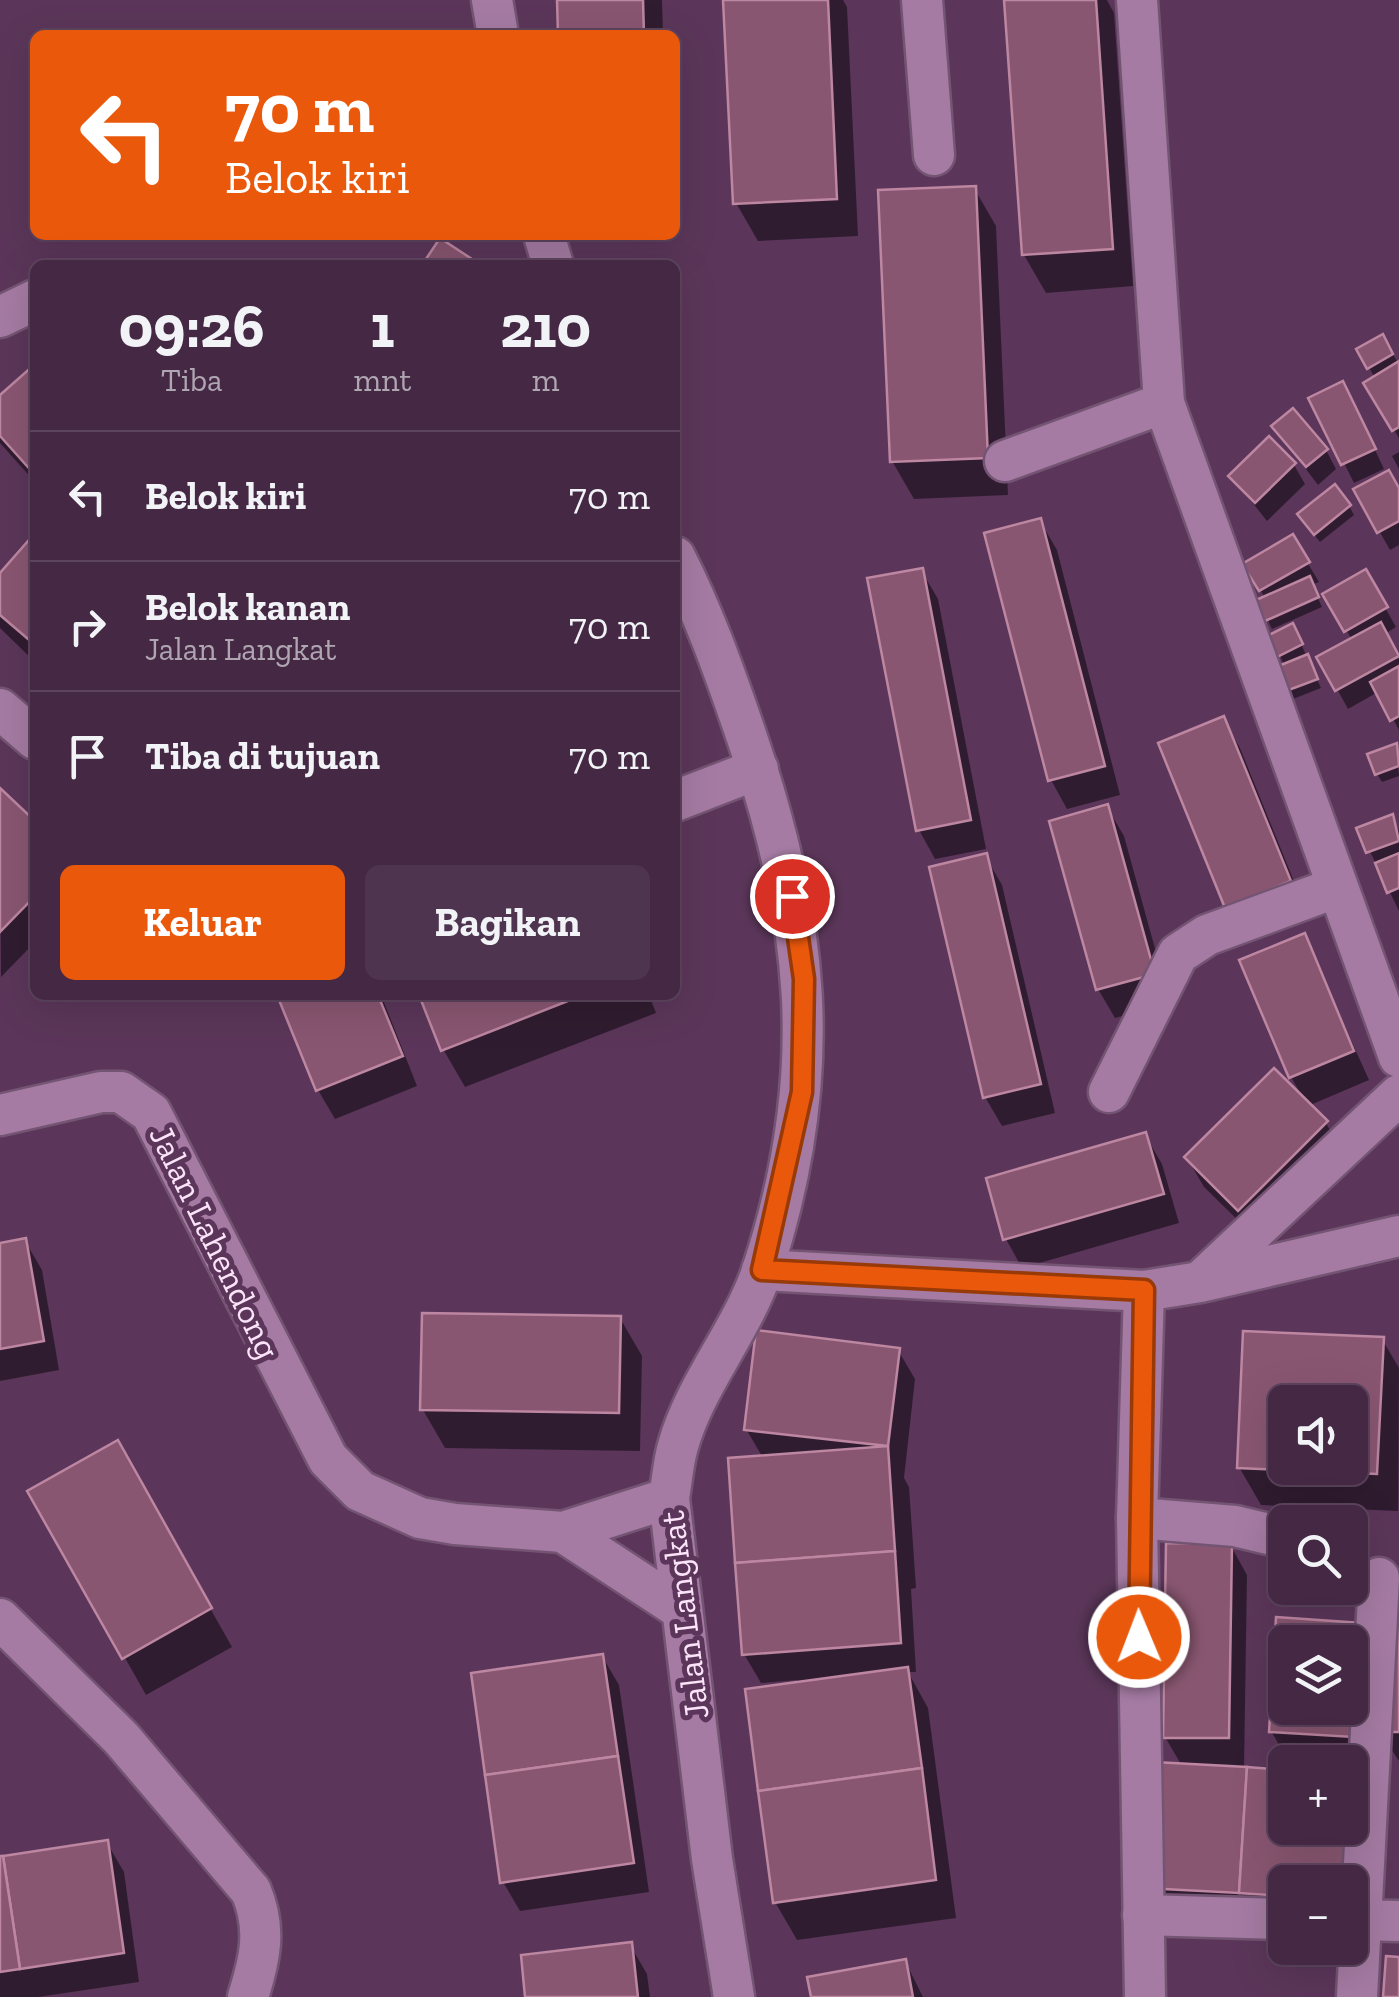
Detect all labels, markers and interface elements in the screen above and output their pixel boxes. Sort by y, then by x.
text: 70 m [225,66,374,150]
icon: left [60,70,190,200]
text: Belok kiri [225,151,410,205]
text: 09:26 [119,290,265,362]
text: 1 [370,290,395,362]
text: 210 [500,290,591,362]
text: Tiba [161,361,222,399]
text: mnt [354,361,411,399]
text: m [532,361,559,399]
icon: left [60,469,115,524]
text: Belok kiri [145,473,306,519]
text: 70 m [569,473,650,519]
text: Belok kanan [145,584,350,630]
icon: right [60,599,115,654]
text: 70 m [569,603,650,649]
text: Jalan Langkat [145,630,337,668]
icon: arrive [60,729,115,784]
text: Tiba di tujuan [145,733,380,779]
text: 70 m [569,733,650,779]
pin [750,854,835,939]
button: Keluar [60,865,345,980]
button: Bagikan [365,865,650,980]
icon: arrive [765,869,820,924]
street label: Jalan Lahendong [140,1118,290,1366]
map controls [1268,1385,1368,1965]
button: sound [1268,1385,1368,1485]
button: search [1268,1505,1368,1605]
street label: Jalan Langkat [650,1508,718,1722]
position arrow [1087,1585,1191,1689]
button: layers [1268,1625,1368,1725]
button: + [1268,1745,1368,1845]
button: − [1268,1865,1368,1965]

